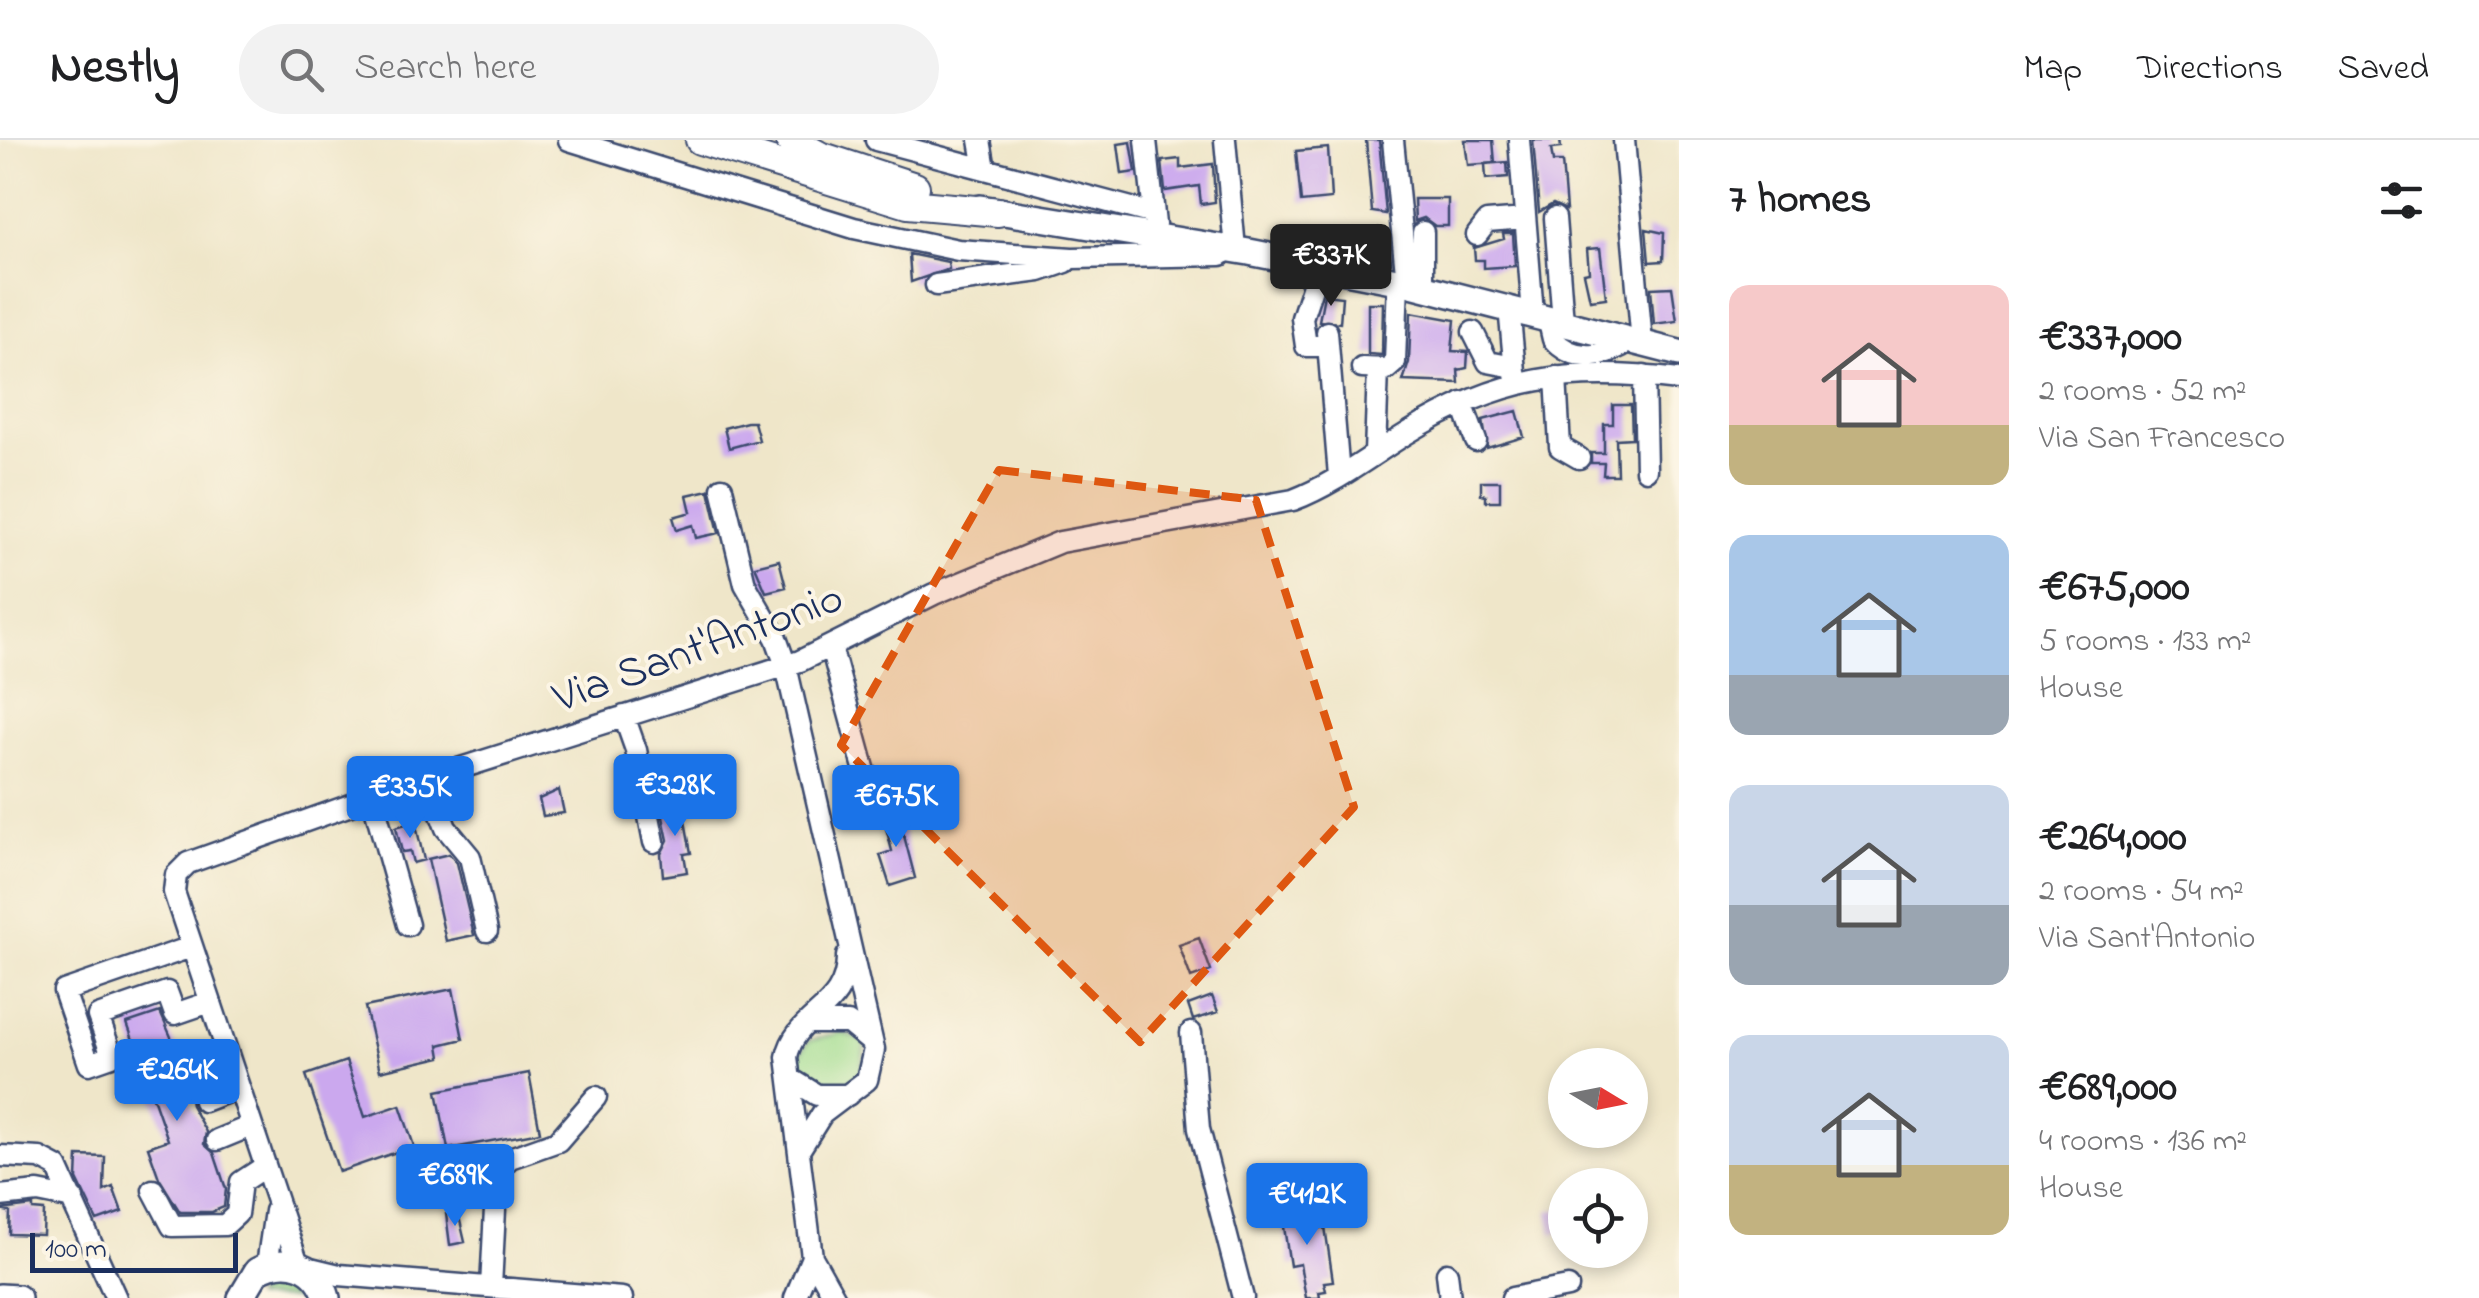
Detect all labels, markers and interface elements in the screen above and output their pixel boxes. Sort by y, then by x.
search box [239,24,939,114]
text: Nestly [50,34,179,104]
text: Search here [354,41,536,97]
icon: search [274,42,329,97]
text: Map [2023,44,2082,95]
text: Directions [2137,44,2283,95]
text: Saved [2338,44,2429,95]
text: 7 homes [1729,170,1871,231]
icon: filters [2374,173,2429,228]
pin: €337K [1261,224,1401,309]
text: €337K [1292,233,1370,280]
text: €337,000 [2039,308,2182,369]
icon: home [1809,325,1929,445]
text: 2 rooms · 52 m² [2039,369,2247,416]
text: Via San Francesco [2039,416,2285,463]
text: €675,000 [2039,558,2190,619]
street label: Via Sant'Antonio [543,567,853,733]
icon: home [1809,575,1929,695]
text: 5 rooms · 133 m² [2039,619,2251,666]
text: House [2039,666,2123,713]
pin: €328K [605,754,745,839]
pin: €335K [340,756,480,841]
text: €328K [636,763,714,810]
text: €335K [369,765,451,812]
pin: €675K [826,765,966,850]
text: €675K [854,774,938,821]
text: €264,000 [2039,808,2187,869]
icon: home [1809,825,1929,945]
text: 2 rooms · 54 m² [2039,869,2244,916]
text: Via Sant'Antonio [2039,916,2255,963]
pin: €264K [107,1039,247,1124]
text: €264K [137,1048,218,1095]
north arrow [1548,1048,1648,1148]
map controls [1548,1048,1648,1268]
text: €689,000 [2039,1058,2177,1119]
icon: home [1809,1075,1929,1195]
text: 4 rooms · 136 m² [2039,1119,2247,1166]
pin: €689K [385,1144,525,1229]
text: €689K [418,1153,492,1200]
pin: €412K [1237,1163,1377,1248]
text: House [2039,1166,2123,1213]
button: locate [1548,1168,1648,1268]
text: €412K [1268,1172,1346,1219]
scale bar [30,1228,238,1272]
text: 100 m [45,1230,107,1271]

